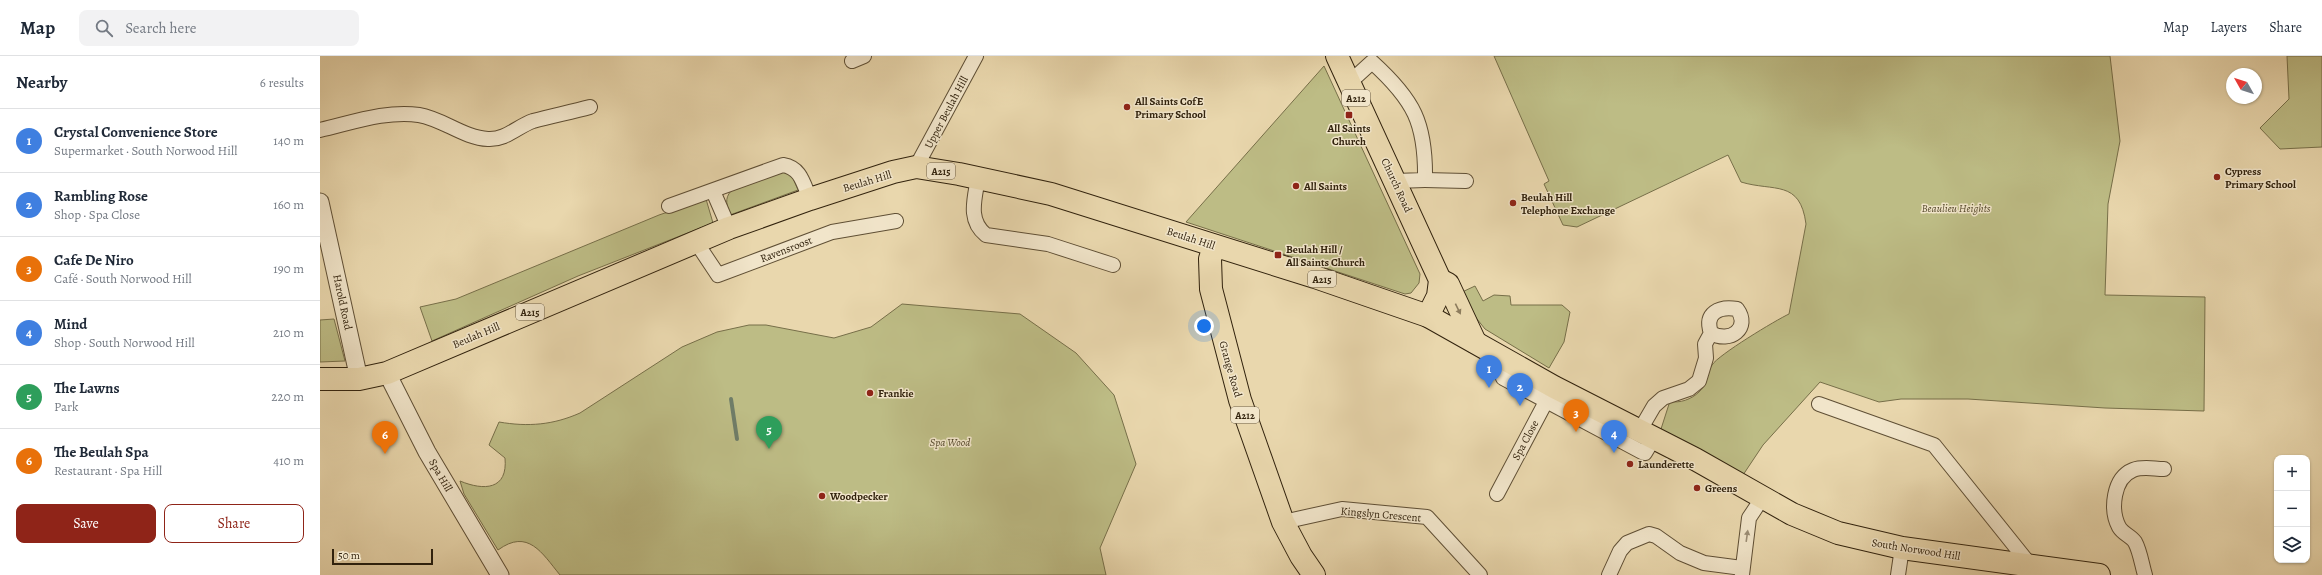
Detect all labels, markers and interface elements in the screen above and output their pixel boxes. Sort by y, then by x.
search box [79,10,359,46]
text: Map [20,15,55,41]
icon: search [93,17,115,39]
text: Search here [125,18,197,38]
text: Map [2163,18,2189,37]
text: Layers [2211,18,2247,37]
text: Share [2269,18,2302,37]
north arrow [2226,68,2262,104]
text: Nearby [16,71,67,94]
street label: Upper Beulah Hill [921,73,972,151]
text: 6 results [260,74,304,91]
road number: A212 [1342,90,1370,106]
place label: All Saints CofE Primary School [1134,94,1206,122]
marker: All Saints CofE Primary School [1122,102,1132,112]
marker: All Saints Church [1344,110,1354,120]
place label: All Saints Church [1326,121,1371,149]
text: Crystal Convenience Store [54,122,218,142]
text: 1 [27,132,31,149]
text: 140 m [273,132,304,149]
text: Supermarket · South Norwood Hill [54,142,237,159]
street label: Church Road [1377,156,1416,215]
road number: A215 [927,163,955,179]
place label: Cypress Primary School [2225,164,2296,192]
street label: Beulah Hill [841,167,893,196]
marker: Cypress Primary School [2212,172,2222,182]
place label: All Saints [1303,179,1348,194]
marker: All Saints [1291,181,1301,191]
text: Rambling Rose [54,186,148,206]
place label: Beulah Hill Telephone Exchange [1521,190,1615,218]
text: 2 [26,196,32,213]
text: 160 m [273,196,304,213]
marker: Beulah Hill Telephone Exchange [1508,198,1518,208]
park label: Beaulieu Heights [1921,201,1991,216]
text: Shop · Spa Close [54,206,140,223]
street label: Beulah Hill [1165,224,1217,253]
street label: Ravensroost [758,233,815,266]
place label: Beulah Hill / All Saints Church [1285,242,1365,270]
text: Cafe De Niro [54,250,134,270]
marker: Beulah Hill / All Saints Church [1273,250,1283,260]
text: 3 [26,260,32,277]
text: 190 m [273,260,304,277]
text: Café · South Norwood Hill [54,270,192,287]
road number: A215 [1308,271,1336,287]
street label: Harold Road [329,273,356,331]
road number: A215 [516,304,544,320]
one-way arrow [1455,304,1461,315]
text: Mind [54,314,87,334]
your location [1194,316,1214,336]
street label: Beulah Hill [450,319,502,352]
text: 4 [26,324,32,341]
text: 210 m [273,324,304,341]
text: Shop · South Norwood Hill [54,334,195,351]
street label: Grange Road [1215,339,1246,399]
pin: 1 [1476,355,1502,388]
pin: 2 [1507,373,1533,406]
text: The Lawns [54,378,120,398]
place label: Frankie [878,386,914,401]
text: 5 [26,388,32,405]
text: 220 m [271,388,304,405]
marker: Frankie [865,388,875,398]
text: Park [54,398,78,415]
pin: 3 [1563,399,1589,432]
road number: A212 [1231,407,1259,423]
pin: 5 [756,416,782,449]
street label: Spa Close [1509,418,1542,463]
pin: 4 [1601,420,1627,453]
pin: 6 [372,421,398,454]
park label: Spa Wood [930,435,970,450]
text: The Beulah Spa [54,442,149,462]
text: 6 [26,452,32,469]
text: 410 m [273,452,304,469]
map controls [2274,455,2310,563]
button: + [2274,455,2310,491]
street label: Spa Hill [425,456,456,495]
place label: Launderette [1638,457,1694,472]
marker: Launderette [1625,459,1635,469]
text: Restaurant · Spa Hill [54,462,162,479]
place label: Greens [1705,481,1738,496]
marker: Greens [1692,483,1702,493]
place label: Woodpecker [829,489,888,504]
marker: Woodpecker [817,491,827,501]
button: − [2274,491,2310,527]
street label: Kingslyn Crescent [1340,503,1422,526]
button: Save [16,504,156,543]
button: Share [164,504,304,543]
button: layers [2274,527,2310,563]
one-way arrow [1744,530,1750,542]
street label: South Norwood Hill [1871,535,1962,564]
scale bar [332,547,433,566]
text: 50 m [338,548,360,563]

